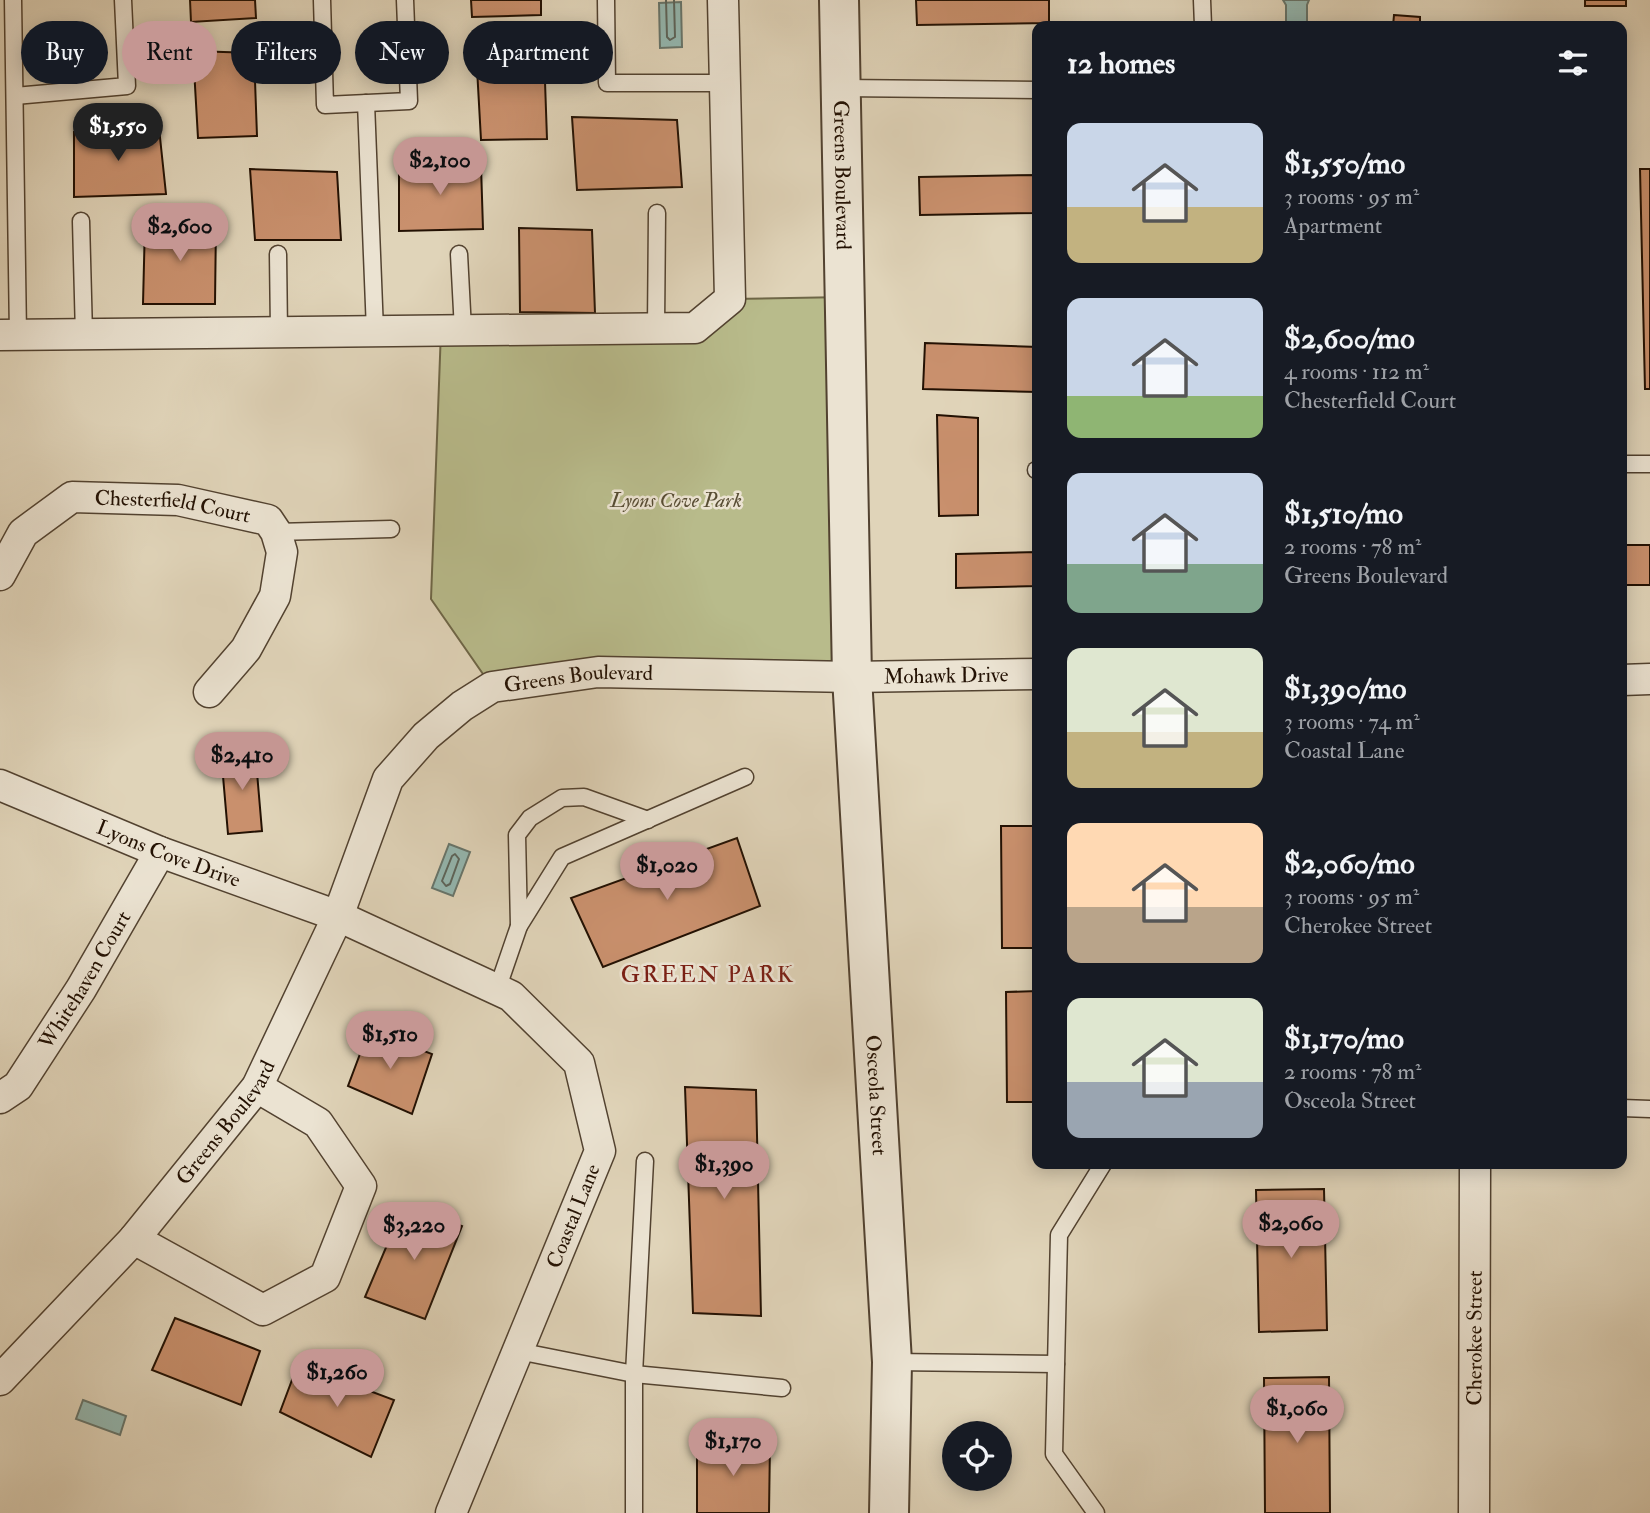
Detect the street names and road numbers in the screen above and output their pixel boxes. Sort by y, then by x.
street label: Greens Boulevard [827,100,857,251]
street label: Chesterfield Court [94,485,253,530]
street label: Greens Boulevard [502,658,654,699]
street label: Mohawk Drive [883,661,1009,690]
street label: Lyons Cove Drive [92,814,244,894]
street label: Whitehaven Court [32,906,137,1055]
street label: Osceola Street [859,1034,893,1156]
street label: Greens Boulevard [170,1056,282,1191]
street label: Coastal Lane [540,1160,607,1272]
street label: Cherokee Street [1461,1270,1489,1406]

